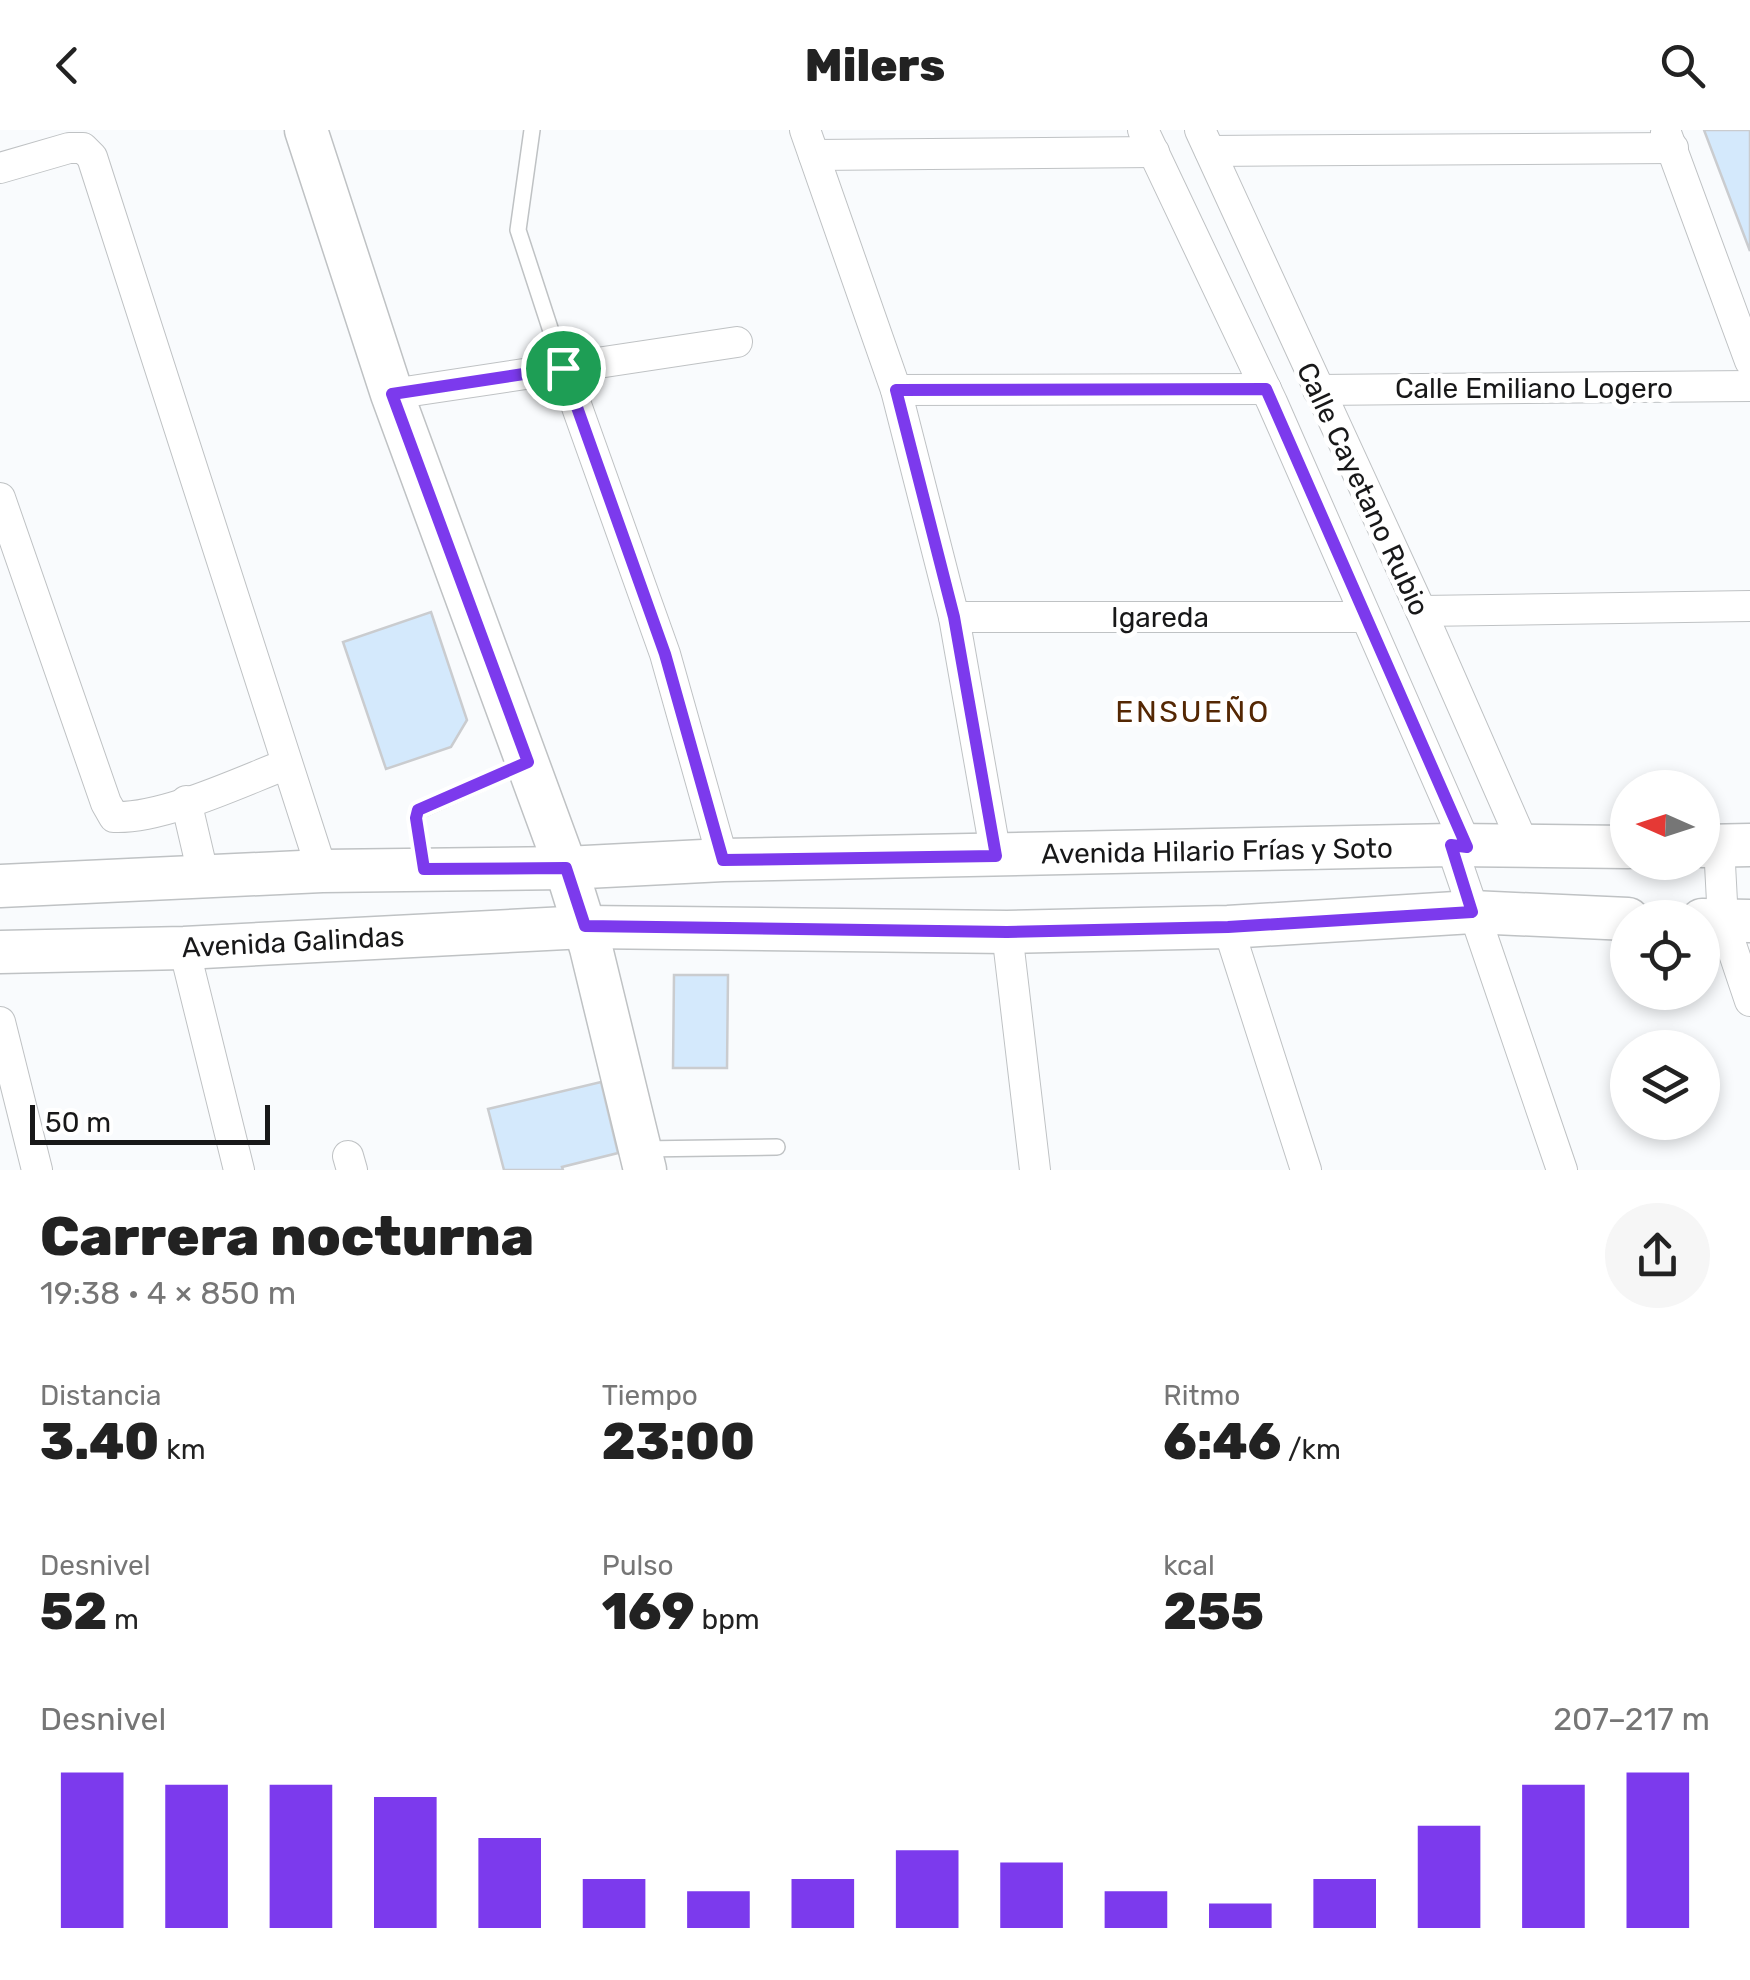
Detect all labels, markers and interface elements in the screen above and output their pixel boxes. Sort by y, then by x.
icon: back [40,38,95,93]
icon: search [1655,38,1710,93]
text: Milers [805,39,945,92]
pin [521,326,606,411]
icon: arrive [536,341,591,396]
street label: Calle Cayetano Rubio [1290,357,1436,621]
street label: Calle Emiliano Logero [1395,372,1673,405]
street label: Igareda [1111,601,1209,634]
district label: ENSUEÑO [1115,694,1271,730]
north arrow [1610,770,1720,880]
map controls [1610,770,1720,1140]
street label: Avenida Hilario Frías y Soto [1041,831,1393,871]
button: locate [1610,900,1720,1010]
street label: Avenida Galindas [181,920,405,964]
button: layers [1610,1030,1720,1140]
scale bar [30,1100,270,1144]
text: 50 m [45,1106,111,1139]
button: share [1605,1203,1710,1308]
text: Carrera nocturna [40,1204,534,1269]
text: 19:38 · 4 × 850 m [40,1274,296,1312]
text: Distancia [40,1379,161,1412]
text: Tiempo [602,1379,698,1412]
text: Ritmo [1163,1379,1240,1412]
text: 3.40 [40,1412,159,1472]
text: 23:00 [602,1412,755,1472]
text: 6:46 [1163,1412,1281,1472]
text: km [159,1433,206,1466]
text: /km [1281,1433,1341,1466]
text: Desnivel [40,1549,150,1582]
text: Pulso [602,1549,674,1582]
text: kcal [1163,1549,1215,1582]
text: 52 [40,1582,107,1642]
text: 169 [602,1582,695,1642]
text: 255 [1163,1582,1264,1642]
text: m [107,1603,139,1636]
text: bpm [695,1603,760,1636]
text: Desnivel [40,1700,166,1738]
text: 207–217 m [1553,1700,1710,1738]

